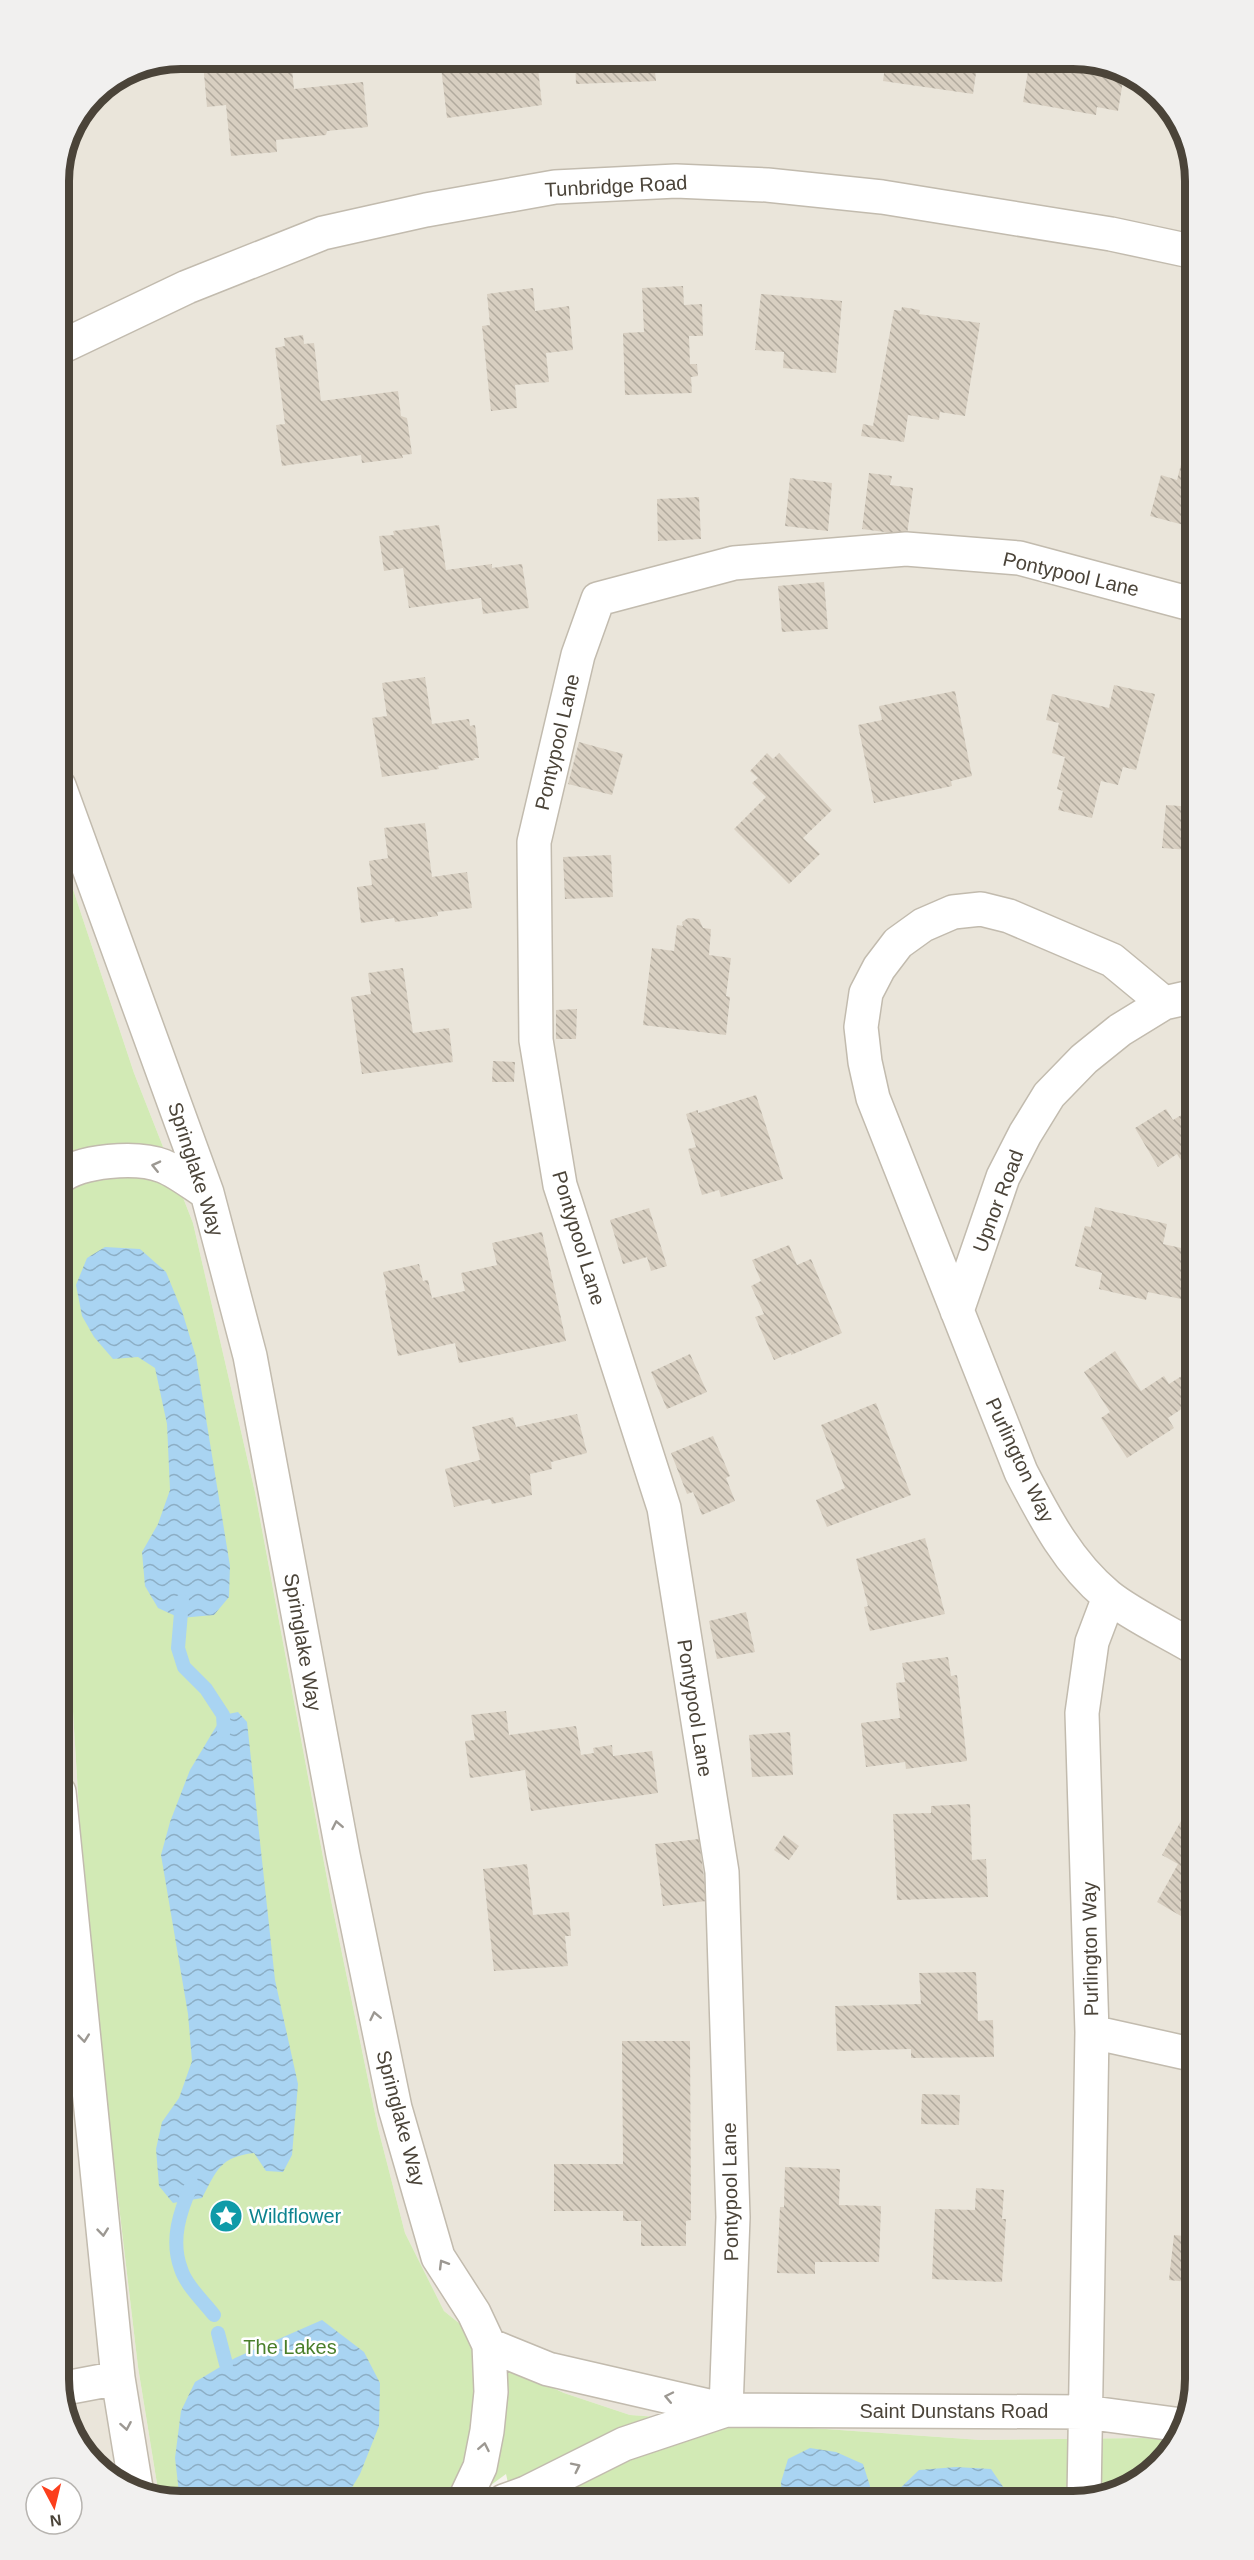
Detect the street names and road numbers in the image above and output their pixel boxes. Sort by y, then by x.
street label: Tunbridge Road [544,171,688,201]
street label: Pontypool Lane [1001,548,1141,600]
street label: Pontypool Lane [531,672,583,812]
street label: Springlake Way [164,1099,228,1239]
street label: Upnor Road [968,1147,1028,1255]
street label: Pontypool Lane [548,1168,610,1308]
street label: Purlington Way [982,1394,1058,1526]
street label: Springlake Way [280,1571,326,1713]
street label: Pontypool Lane [673,1638,717,1778]
street label: Purlington Way [1078,1881,1102,2017]
street label: Springlake Way [372,2048,430,2188]
street label: Pontypool Lane [718,2122,742,2262]
street label: Saint Dunstans Road [859,2400,1049,2422]

